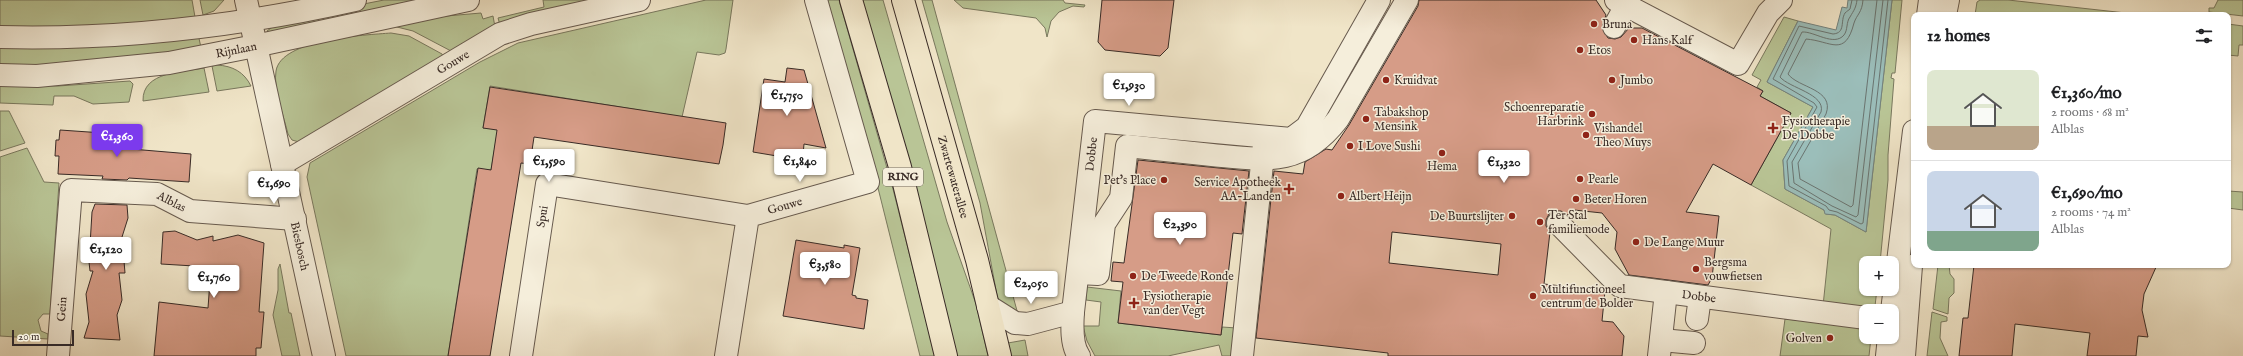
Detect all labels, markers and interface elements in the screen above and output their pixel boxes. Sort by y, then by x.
place label: Bruna [1602,17,1633,32]
marker: Bruna [1589,19,1599,29]
icon: filters [2193,25,2215,47]
text: 12 homes [1927,26,1990,47]
place label: Hans Kalf [1642,33,1695,48]
marker: Hans Kalf [1629,35,1639,45]
street label: Rijnlaan [214,38,258,61]
place label: Etos [1588,43,1611,58]
marker: Etos [1575,45,1585,55]
street label: Gouwe [434,46,472,78]
pin: €1,930 [1096,73,1162,107]
place label: Kruidvat [1394,73,1437,88]
place label: Jumbo [1618,73,1653,89]
marker: Kruidvat [1381,75,1391,85]
marker: Jumbo [1607,75,1617,85]
text: €1,930 [1113,77,1145,94]
pin: €1,750 [754,83,820,117]
text: €1,360/mo [2051,83,2122,104]
icon: home [1959,86,2007,134]
text: €1,750 [771,87,803,104]
place label: Schoenreparatie Harbrink [1504,100,1585,129]
text: 2 rooms · 68 m² [2051,104,2129,121]
place label: Tabakshop Mensink [1374,105,1429,134]
marker: Schoenreparatie Harbrink [1587,109,1597,119]
marker: Tabakshop Mensink [1361,114,1371,124]
place label: Fysiotherapie De Dobbe [1782,114,1851,143]
place label: Vishandel Theo Muys [1593,121,1651,150]
text: Alblas [2051,121,2084,138]
marker: Fysiotherapie De Dobbe [1767,122,1779,134]
pin: €1,360 [84,124,150,158]
text: €1,360 [101,128,133,145]
marker: Vishandel Theo Muys [1581,130,1591,140]
street label: Zwartewaterallee [934,134,972,220]
street label: Dobbe [1082,136,1101,172]
place label: I Love Sushi [1358,139,1420,154]
marker: I Love Sushi [1345,141,1355,151]
marker: Hema [1437,148,1447,158]
pin: €1,590 [516,149,582,183]
pin: €1,840 [767,149,833,183]
pin: €1,320 [1471,150,1537,184]
text: €1,590 [533,153,565,170]
text: €1,840 [783,153,817,170]
text: €1,320 [1487,154,1521,171]
place label: Hema [1427,159,1458,174]
road number: RING [883,168,923,186]
pin: €1,690 [241,171,307,205]
place label: Pearle [1588,172,1619,187]
place label: Pet's Place [1103,173,1156,188]
marker: Pearle [1575,174,1585,184]
text: €1,690 [257,175,291,192]
marker: Pet's Place [1159,175,1169,185]
place label: Service Apotheek AA-Landen [1194,175,1282,204]
text: €1,690/mo [2051,183,2123,204]
marker: Service Apotheek AA-Landen [1284,184,1294,194]
street label: Alblas [154,187,189,215]
icon: home [1959,187,2007,235]
place label: Albert Heijn [1348,189,1412,204]
marker: Albert Heijn [1336,191,1346,201]
place label: Beter Horen [1584,192,1648,207]
street label: Gouwe [766,193,804,218]
marker: Beter Horen [1571,194,1581,204]
text: 2 rooms · 74 m² [2051,204,2131,221]
street label: Spui [533,205,551,229]
place label: Ter Stal familiemode [1548,208,1610,237]
place label: De Buurtslijter [1430,209,1505,224]
marker: De Buurtslijter [1507,211,1517,221]
pin: €2,390 [1147,212,1213,246]
text: €2,390 [1163,216,1197,233]
marker: Ter Stal familiemode [1535,217,1545,227]
street label: Biesbosch [287,220,313,273]
text: Alblas [2051,221,2084,238]
place label: De Lange Muur [1644,235,1725,250]
pin: €1,120 [73,237,139,271]
marker: De Lange Muur [1631,237,1641,247]
text: €1,120 [89,241,123,258]
pin: €3,580 [792,252,858,286]
place label: Bergsma vouwfietsen [1704,255,1763,284]
text: €3,580 [809,256,841,273]
map controls [1859,256,1899,344]
button: + [1859,256,1899,296]
marker: Bergsma vouwfietsen [1691,264,1701,274]
pin: €1,760 [181,265,247,299]
text: €1,760 [197,269,231,286]
place label: De Tweede Ronde [1141,269,1234,284]
pin: €2,050 [998,271,1064,305]
marker: De Tweede Ronde [1128,271,1138,281]
text: €2,050 [1014,275,1048,292]
place label: Multifunctioneel centrum de Bolder [1541,282,1634,311]
street label: Dobbe [1681,287,1717,306]
place label: Fysiotherapie van der Vegt [1143,289,1212,318]
marker: Multifunctioneel centrum de Bolder [1528,291,1538,301]
street label: Gein [53,296,70,322]
marker: Fysiotherapie van der Vegt [1128,297,1140,309]
button: − [1859,304,1899,344]
scale bar [12,328,74,347]
text: 20 m [18,330,39,344]
place label: Golven [1786,331,1823,346]
marker: Golven [1825,333,1835,343]

